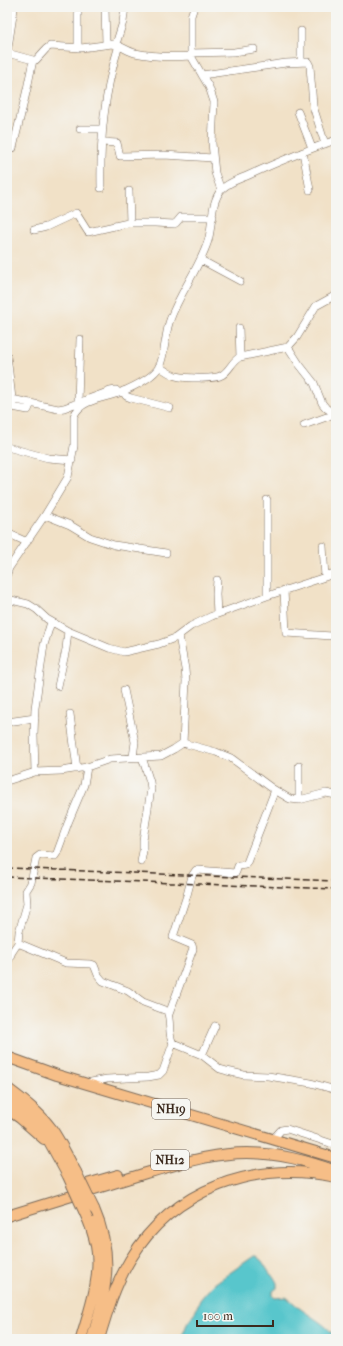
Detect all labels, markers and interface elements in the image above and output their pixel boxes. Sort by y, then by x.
road number: NH19 [152,1099,190,1119]
road number: NH12 [151,1150,189,1170]
scale bar [197,1302,273,1328]
text: 100 m [203,1309,233,1323]

